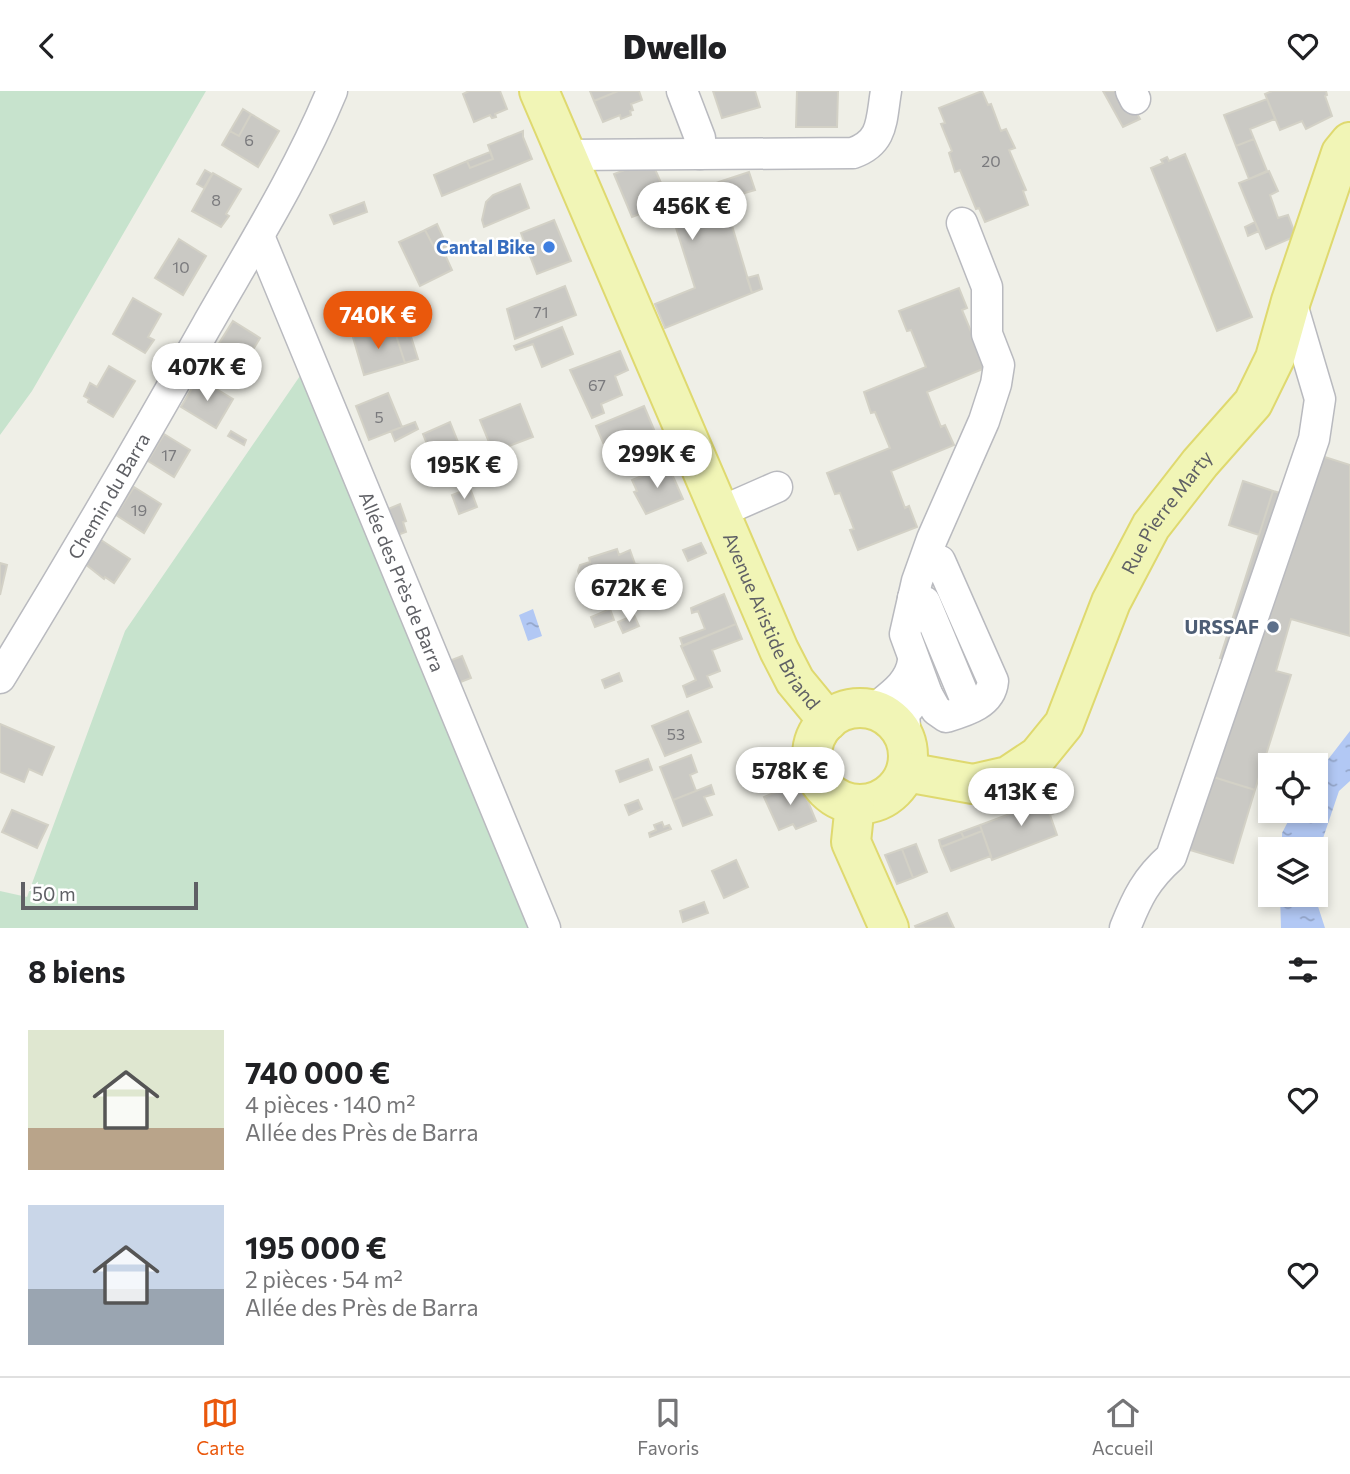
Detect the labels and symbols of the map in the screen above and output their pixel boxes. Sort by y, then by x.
house number: 6 [244,130,254,149]
house number: 20 [981,151,1001,170]
pin: 456K € [635,183,749,242]
house number: 8 [211,190,221,209]
place label: Cantal Bike [436,235,535,258]
marker: Cantal Bike [541,239,557,255]
house number: 10 [172,257,190,276]
pin: 740K € [321,292,435,351]
house number: 71 [533,302,549,321]
pin: 407K € [150,343,264,403]
house number: 67 [588,375,606,394]
house number: 5 [374,407,384,426]
street label: Chemin du Barra [62,429,154,563]
pin: 299K € [600,431,714,490]
pin: 195K € [407,441,521,501]
house number: 17 [161,445,177,464]
street label: Rue Pierre Marty [1116,445,1217,578]
street label: Allée des Près de Barra [355,488,450,675]
house number: 19 [131,500,147,519]
street label: Avenue Aristide Briand [719,529,825,714]
pin: 672K € [572,565,686,624]
place label: URSSAF [1185,615,1259,638]
marker: URSSAF [1265,619,1281,635]
house number: 53 [667,724,685,743]
pin: 578K € [733,747,847,807]
pin: 413K € [964,769,1078,828]
scale bar [21,879,198,911]

